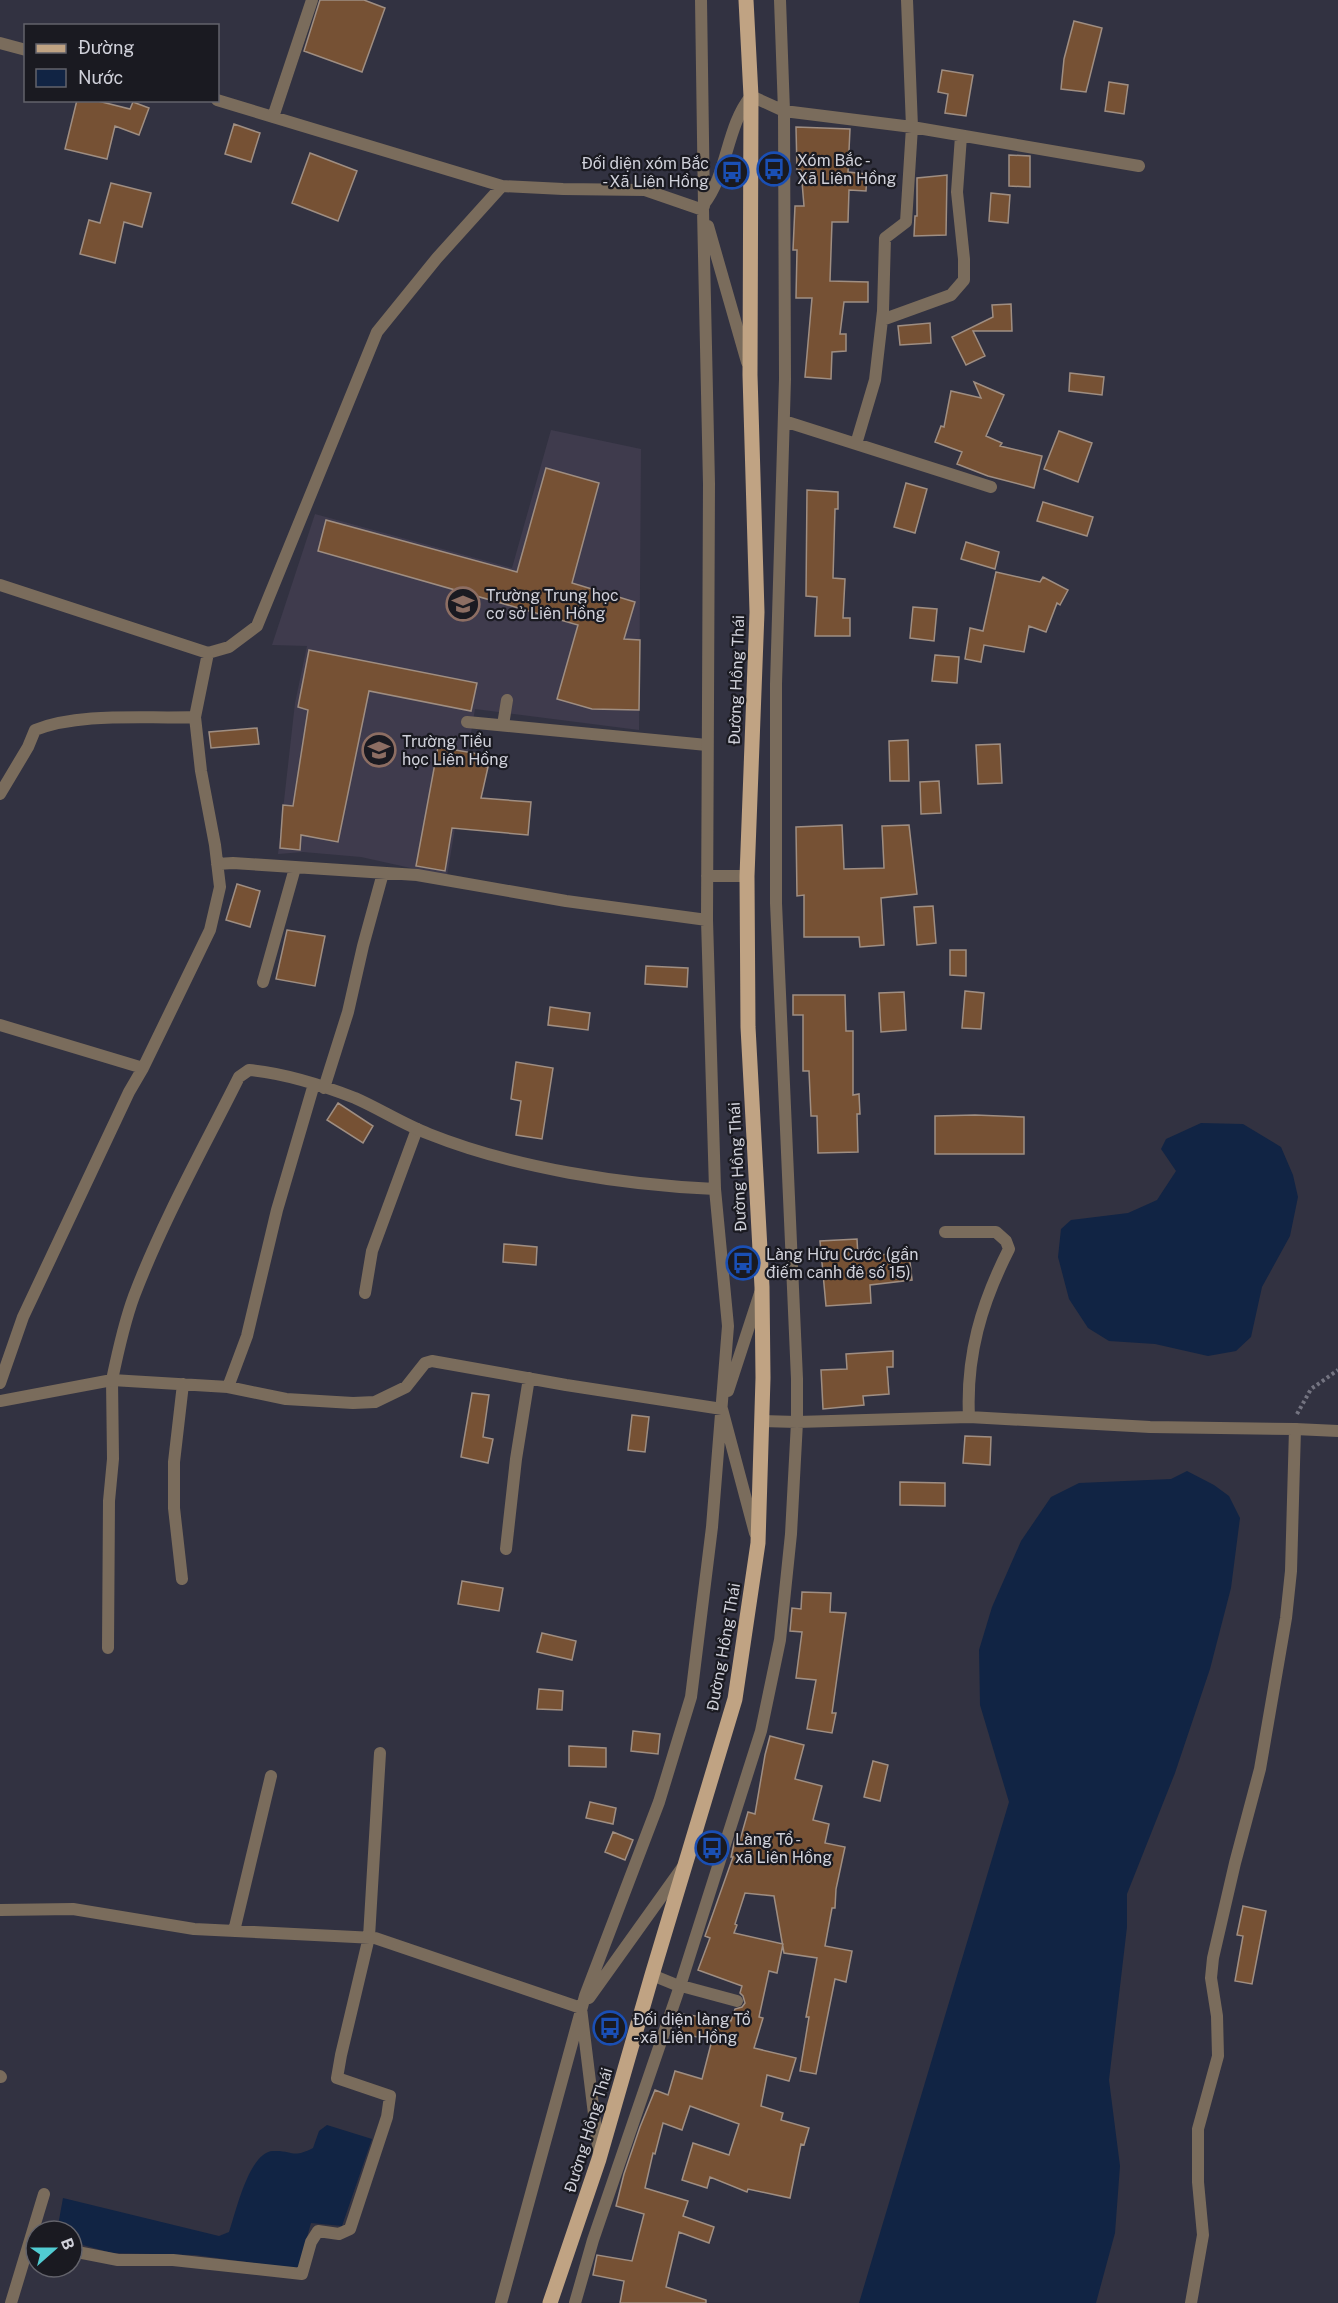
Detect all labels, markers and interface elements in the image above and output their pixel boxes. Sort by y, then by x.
legend [24,24,219,102]
text: Đường [78,37,135,58]
text: Nước [78,67,123,88]
bus stop icon: Xóm Bắc - Xã Liên Hồng [756,151,792,187]
place label: Xóm Bắc - Xã Liên Hồng [797,151,896,188]
place label: Đối diện xóm Bắc - Xã Liên Hồng [581,154,709,191]
bus stop icon: Đối diện xóm Bắc - Xã Liên Hồng [714,154,750,190]
school or university icon: Trường Trung học cơ sở Liên Hồng [445,586,481,622]
place label: Trường Trung học cơ sở Liên Hồng [486,586,619,623]
street label: Đường Hồng Thái [725,615,748,745]
school or university icon: Trường Tiểu học Liên Hồng [361,732,397,768]
place label: Trường Tiểu học Liên Hồng [402,732,509,769]
street label: Đường Hồng Thái [725,1102,750,1232]
bus stop icon: Làng Hữu Cước (gần điếm canh đê số 15) [725,1245,761,1281]
place label: Làng Hữu Cước (gần điếm canh đê số 15) [766,1245,918,1282]
street label: Đường Hồng Thái [703,1581,744,1713]
bus stop icon: Làng Tổ - xã Liên Hồng [694,1830,730,1866]
place label: Làng Tổ - xã Liên Hồng [735,1830,832,1867]
bus stop icon: Đối diện làng Tổ - xã Liên Hồng [592,2010,628,2046]
place label: Đối diện làng Tổ - xã Liên Hồng [633,2010,751,2047]
street label: Đường Hồng Thái [560,2065,617,2195]
north arrow [24,2219,84,2279]
text: B [57,2235,78,2252]

